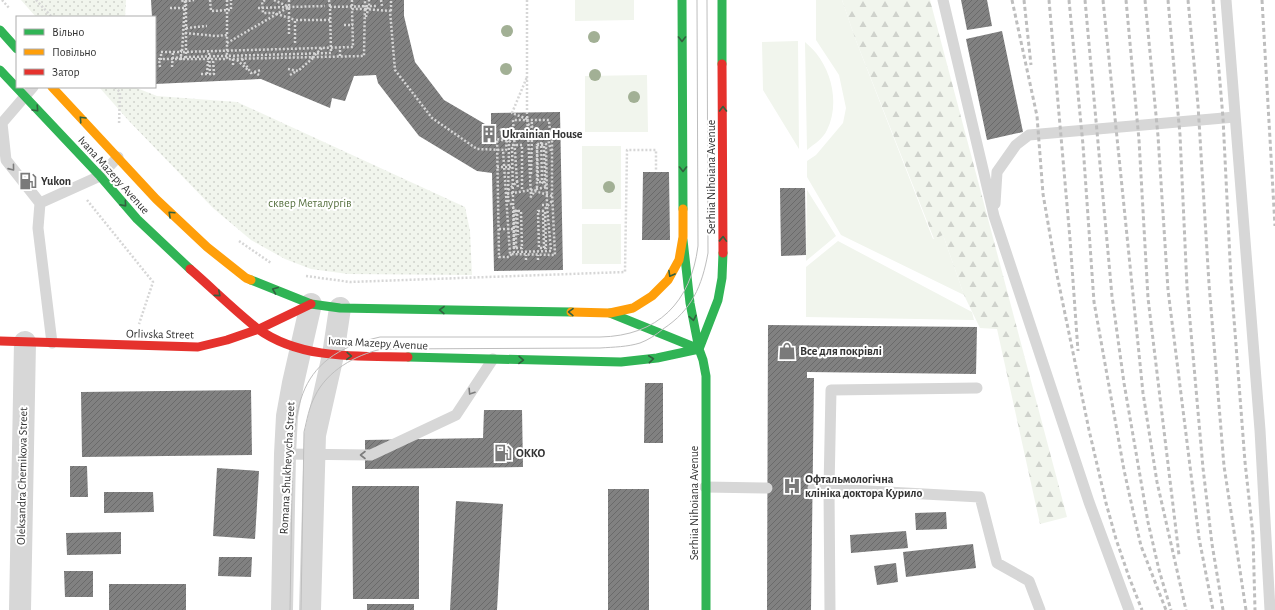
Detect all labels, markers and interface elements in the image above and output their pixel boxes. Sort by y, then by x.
legend [16,16,156,88]
text: Вільно [52,26,84,38]
one-way arrow [678,36,686,42]
text: Повільно [52,46,97,58]
text: Затор [52,66,80,78]
one-way arrow [31,104,38,111]
one-way arrow [719,106,727,112]
one-way arrow [79,116,87,124]
street label: Serhiia Nihoiana Avenue [705,120,717,234]
building icon: Ukrainian House [479,124,499,144]
place label: Ukrainian House [502,128,583,140]
street label: Ivana Mazepy Avenue [75,134,152,217]
one-way arrow [7,163,14,170]
one-way arrow [679,166,687,172]
fuel station icon: Yukon [18,171,38,191]
place label: Yukon [41,175,71,187]
park label: сквер Металургів [268,197,352,210]
one-way arrow [120,199,127,207]
one-way arrow [168,211,176,218]
one-way arrow [719,236,727,242]
one-way arrow [669,270,676,277]
one-way arrow [271,287,278,295]
one-way arrow [213,289,221,297]
one-way arrow [439,306,445,314]
one-way arrow [568,308,574,317]
one-way arrow [688,315,696,321]
street label: Orlivska Street [126,327,194,341]
street label: Ivana Mazepy Avenue [328,334,428,353]
shop icon: Все для покрівлі [777,341,797,361]
place label: Все для покрівлі [800,345,882,357]
one-way arrow [346,351,352,360]
one-way arrow [648,354,654,363]
one-way arrow [518,356,524,364]
one-way arrow [469,387,476,394]
street label: Romana Shukhevycha Street [278,401,297,535]
street label: Oleksandra Chernikova Street [15,407,29,545]
fuel station icon: OKKO [493,443,513,463]
street label: Serhiia Nihoiana Avenue [688,446,700,560]
place label: OKKO [516,447,545,459]
one-way arrow [360,451,366,459]
place label: Офтальмологічна клініка доктора Курило [805,473,923,500]
hospital icon: Офтальмологічна клініка доктора Курило [782,476,802,496]

